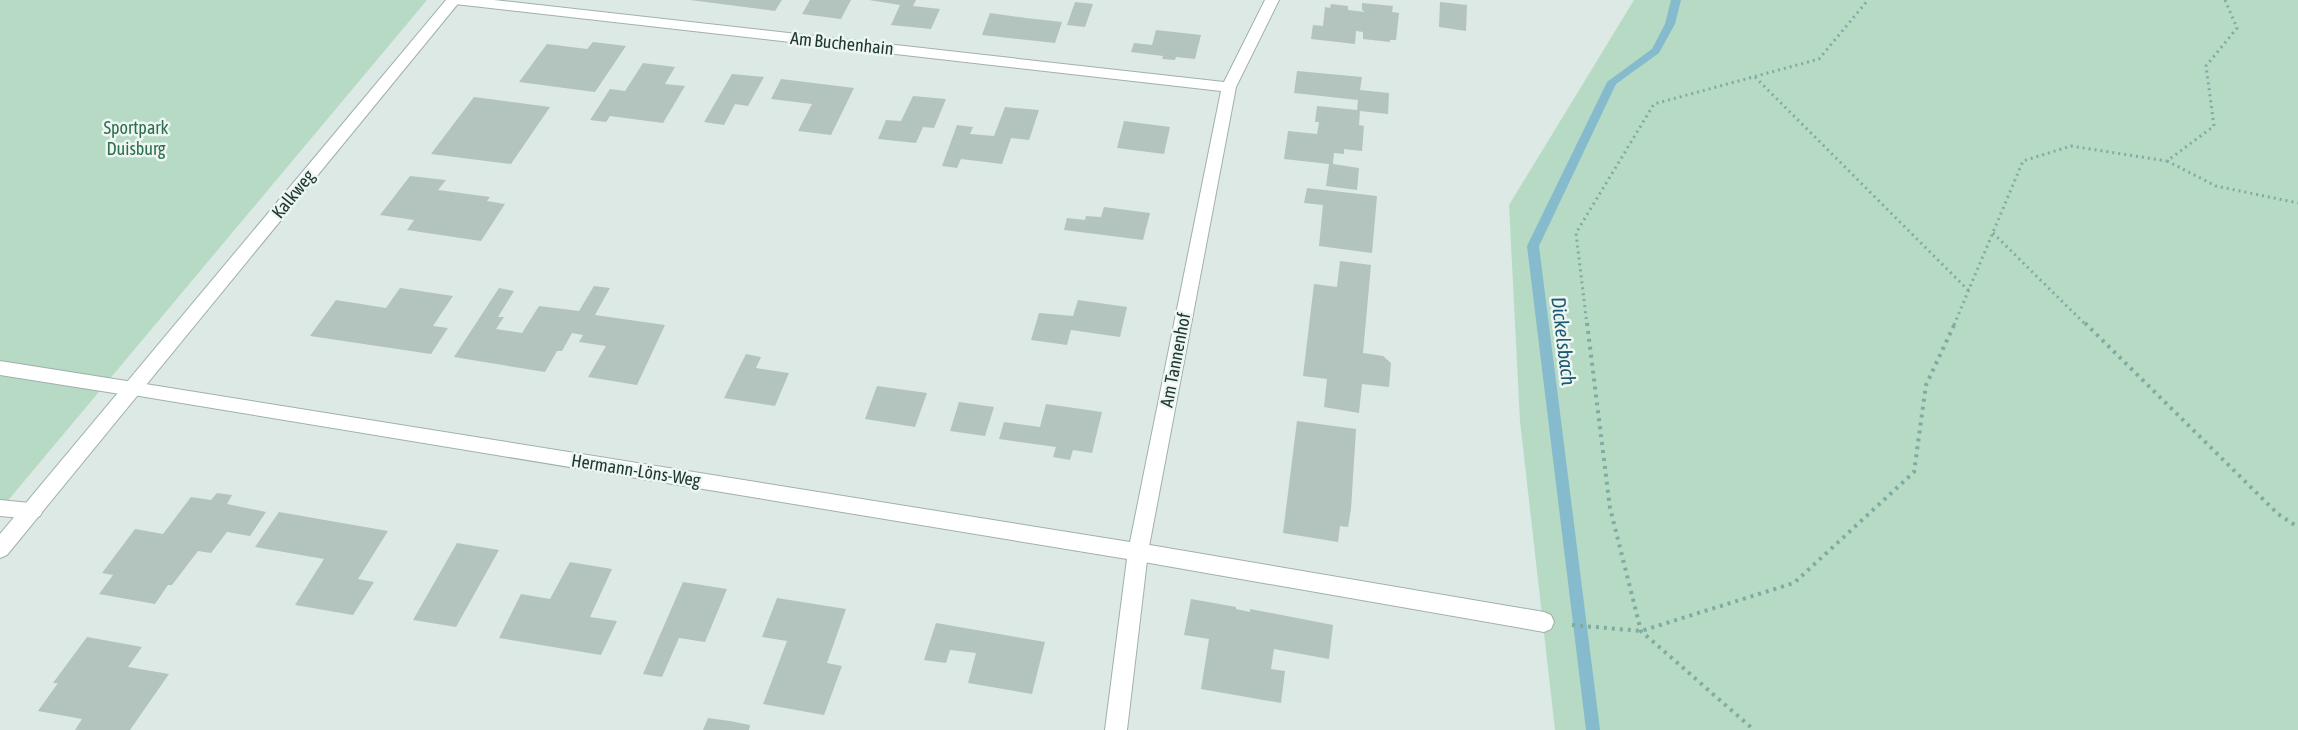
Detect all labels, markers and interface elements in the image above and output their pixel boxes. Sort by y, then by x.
street label: Am Buchenhain [789,27,895,59]
park label: Sportpark Duisburg [104,117,169,159]
street label: Kalkweg [267,165,319,222]
water label: Dickelsbach [1547,295,1581,387]
street label: Am Tannenhof [1156,311,1194,409]
street label: Hermann-Löns-Weg [570,449,702,491]

